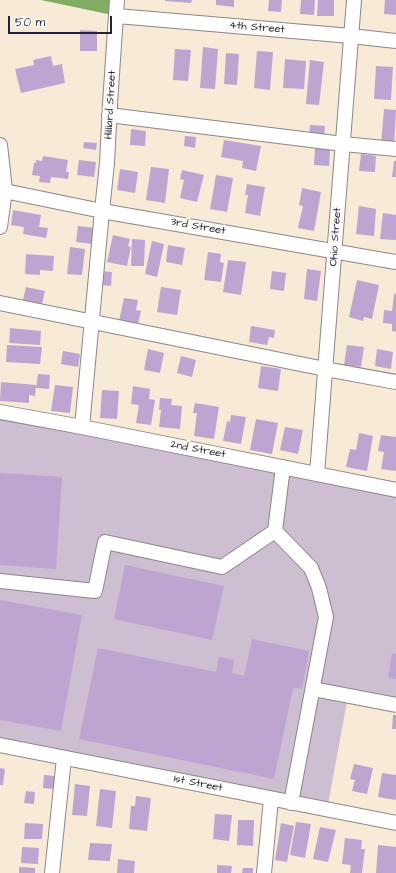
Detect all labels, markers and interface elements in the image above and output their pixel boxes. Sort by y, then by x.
scale bar [10,8,114,34]
text: 50 m [15,14,45,31]
street label: 4th Street [229,19,285,37]
street label: Hilliard Street [103,70,119,140]
street label: Ohio Street [327,207,345,267]
street label: 3rd Street [169,216,227,238]
street label: 2nd Street [169,438,227,462]
street label: 1st Street [172,773,224,795]

